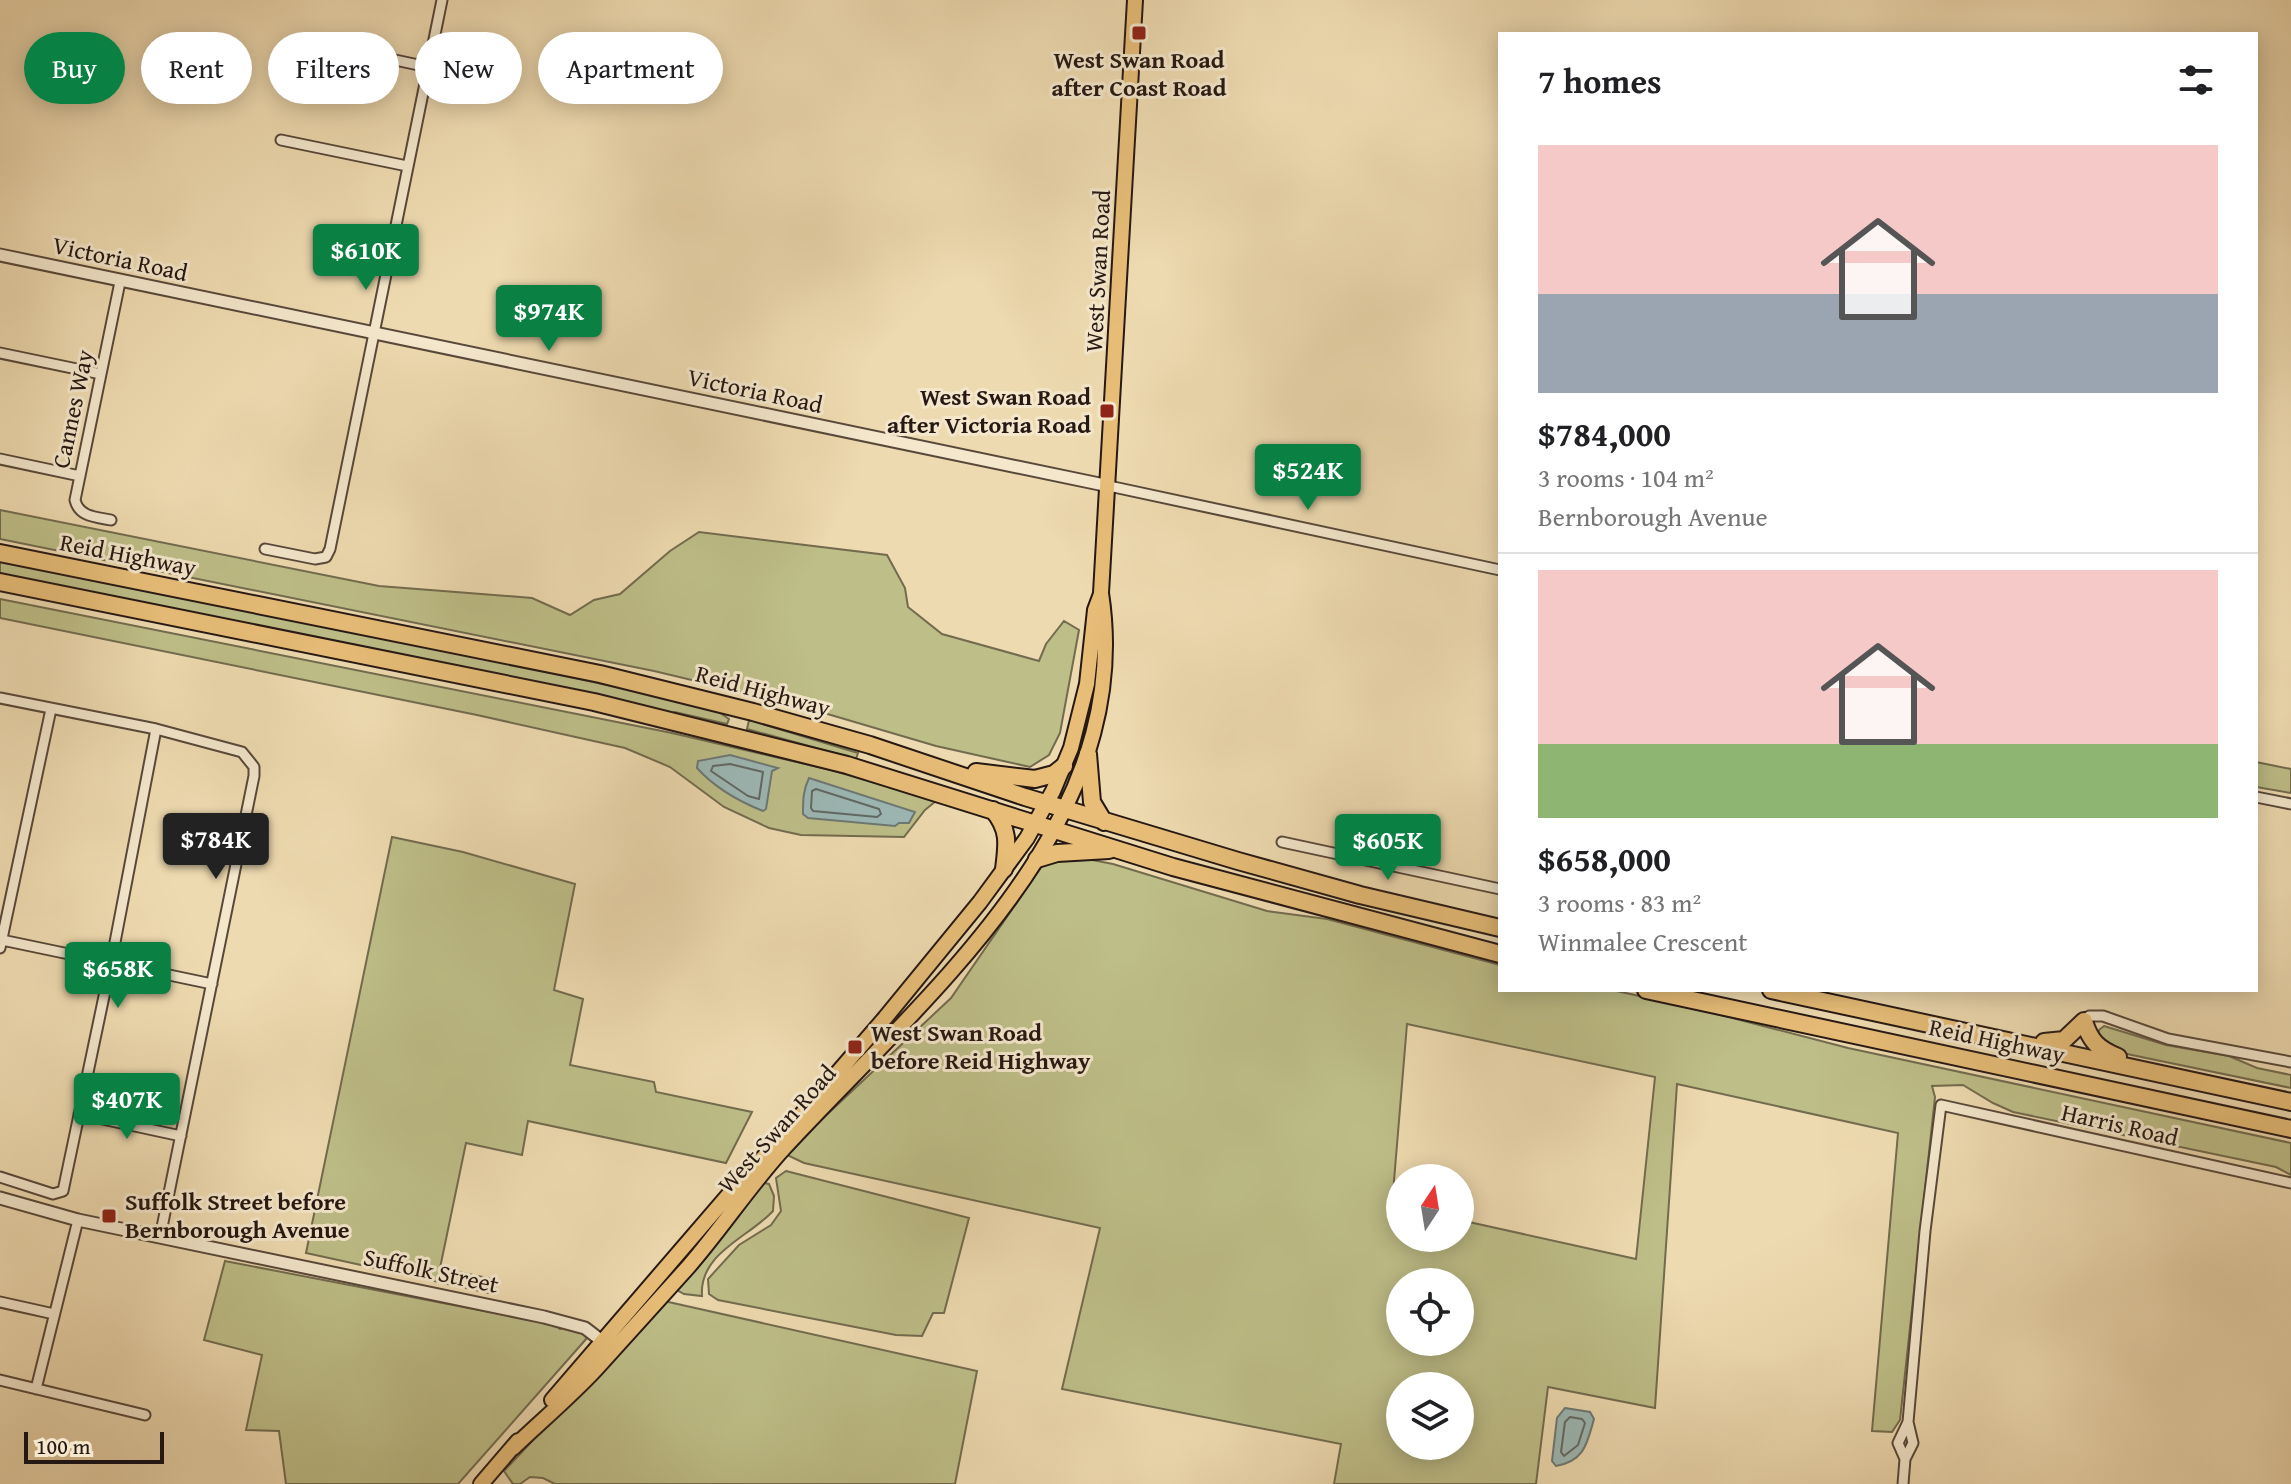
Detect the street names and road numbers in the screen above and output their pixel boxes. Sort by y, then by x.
street label: West Swan Road [1076,189,1119,353]
street label: Victoria Road [49,227,191,290]
street label: Cannes Way [43,346,102,471]
street label: Victoria Road [684,359,826,422]
street label: Reid Highway [57,524,199,585]
street label: Reid Highway [692,656,834,725]
street label: Reid Highway [1926,1009,2068,1072]
street label: West Swan Road [709,1056,844,1201]
street label: Harris Road [2058,1094,2182,1155]
street label: Suffolk Street [360,1239,502,1302]

